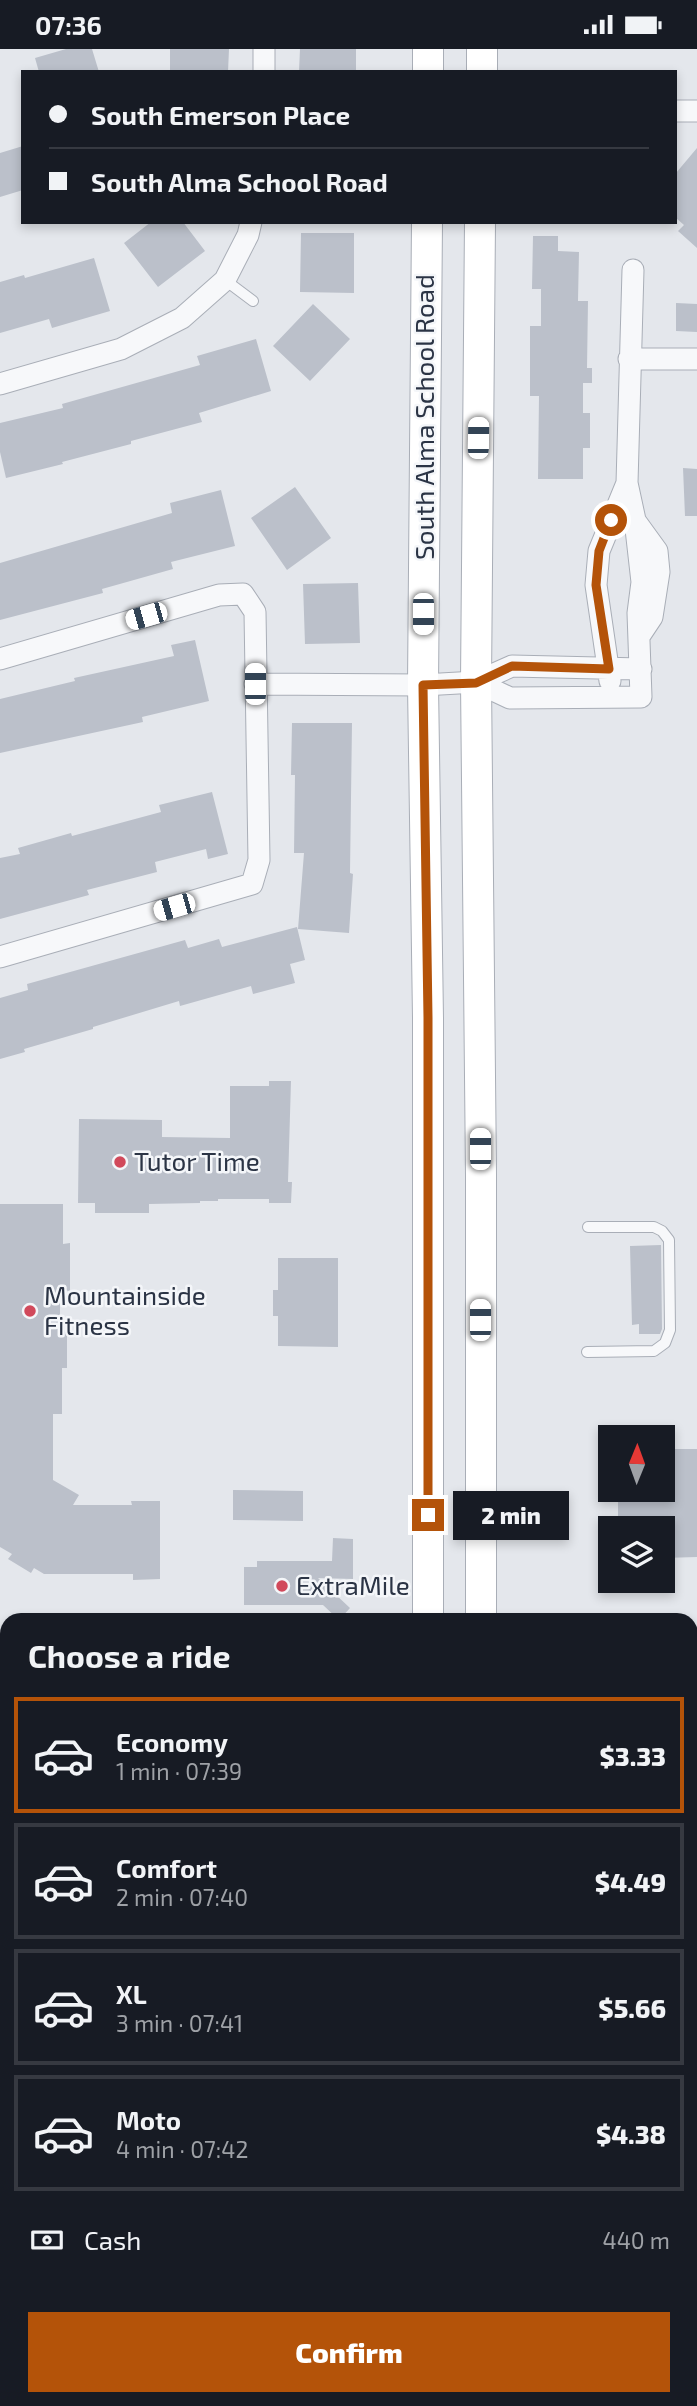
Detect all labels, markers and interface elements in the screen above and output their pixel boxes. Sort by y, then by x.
text: 07:36 [35,9,102,40]
text: South Emerson Place [91,99,350,130]
text: South Alma School Road [91,166,388,197]
street label: South Alma School Road [408,274,439,560]
car [468,417,489,459]
route start [595,504,627,536]
car [413,593,434,635]
car [123,600,170,632]
car [245,663,266,705]
car [151,891,198,923]
car [470,1128,491,1170]
place label: Tutor Time [134,1145,260,1176]
marker: Tutor Time [112,1154,128,1170]
place label: Mountainside Fitness [44,1279,206,1340]
car [470,1299,491,1341]
marker: Mountainside Fitness [22,1303,38,1319]
north arrow [598,1425,676,1501]
map controls [598,1425,675,1593]
callout: 2 min [452,1491,568,1539]
route end [412,1499,444,1531]
text: 2 min [481,1501,541,1529]
button: layers [598,1516,675,1593]
place label: ExtraMile [296,1569,410,1600]
marker: ExtraMile [274,1578,290,1594]
text: Choose a ride [28,1636,231,1674]
icon: car [32,1724,95,1787]
text: Economy [116,1726,228,1757]
text: $3.33 [599,1740,666,1771]
text: 1 min · 07:39 [116,1757,242,1785]
icon: car [32,1850,95,1913]
text: Comfort [116,1852,217,1883]
text: $4.49 [595,1866,666,1897]
text: 2 min · 07:40 [116,1883,248,1911]
icon: car [32,1976,95,2039]
text: XL [116,1978,147,2009]
text: $5.66 [598,1992,666,2023]
text: 3 min · 07:41 [116,2009,243,2037]
icon: car [32,2102,95,2165]
text: Moto [116,2104,181,2135]
text: $4.38 [596,2118,666,2149]
text: 4 min · 07:42 [116,2135,248,2163]
icon: cash [28,2221,66,2259]
text: Cash [84,2224,141,2255]
text: 440 m [603,2226,670,2254]
button: Confirm [28,2312,670,2392]

